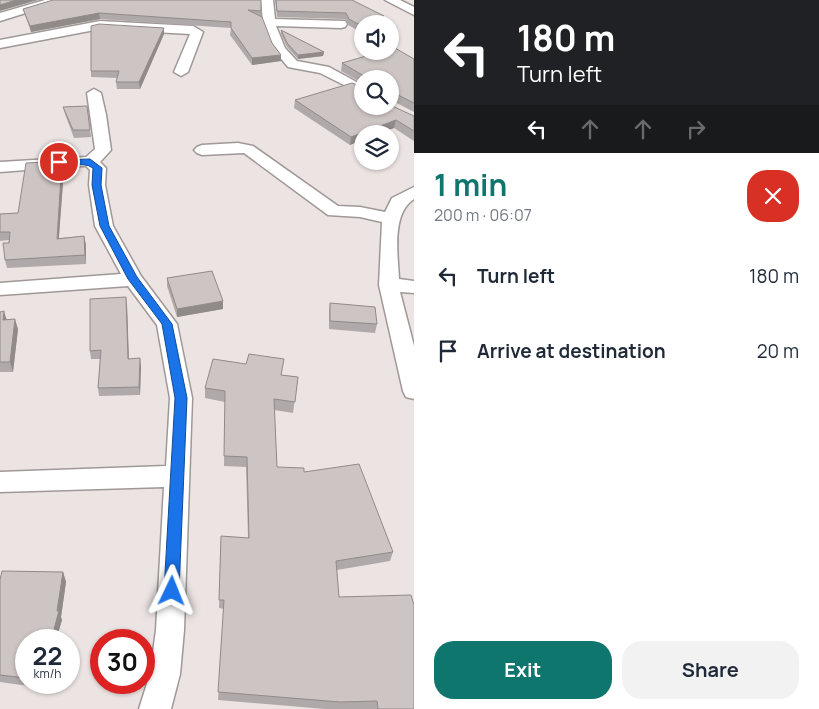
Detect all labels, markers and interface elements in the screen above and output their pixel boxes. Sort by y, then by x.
text: 180 m [517,14,615,62]
map controls [354,15,399,170]
button: sound [354,15,399,60]
icon: left [434,20,499,85]
text: Turn left [517,59,602,89]
button: search [354,70,399,115]
icon: left [523,115,551,143]
icon: ahead [576,115,604,143]
icon: ahead [629,115,657,143]
icon: right [682,115,710,143]
button: layers [354,125,399,170]
pin [38,141,80,183]
icon: arrive [45,148,73,176]
text: 1 min [434,164,507,205]
button: close [747,170,799,222]
text: 200 m · 06:07 [434,204,532,226]
icon: left [434,262,462,290]
text: Turn left [477,263,555,289]
text: 180 m [749,263,799,289]
icon: arrive [434,337,462,365]
text: Arrive at destination [477,338,666,364]
text: 20 m [757,338,799,364]
position arrow [145,564,197,616]
speed limit sign: 30 [90,629,155,694]
text: 22 [33,638,62,673]
button: Exit [434,641,612,699]
button: Share [622,641,799,699]
text: km/h [34,665,61,682]

